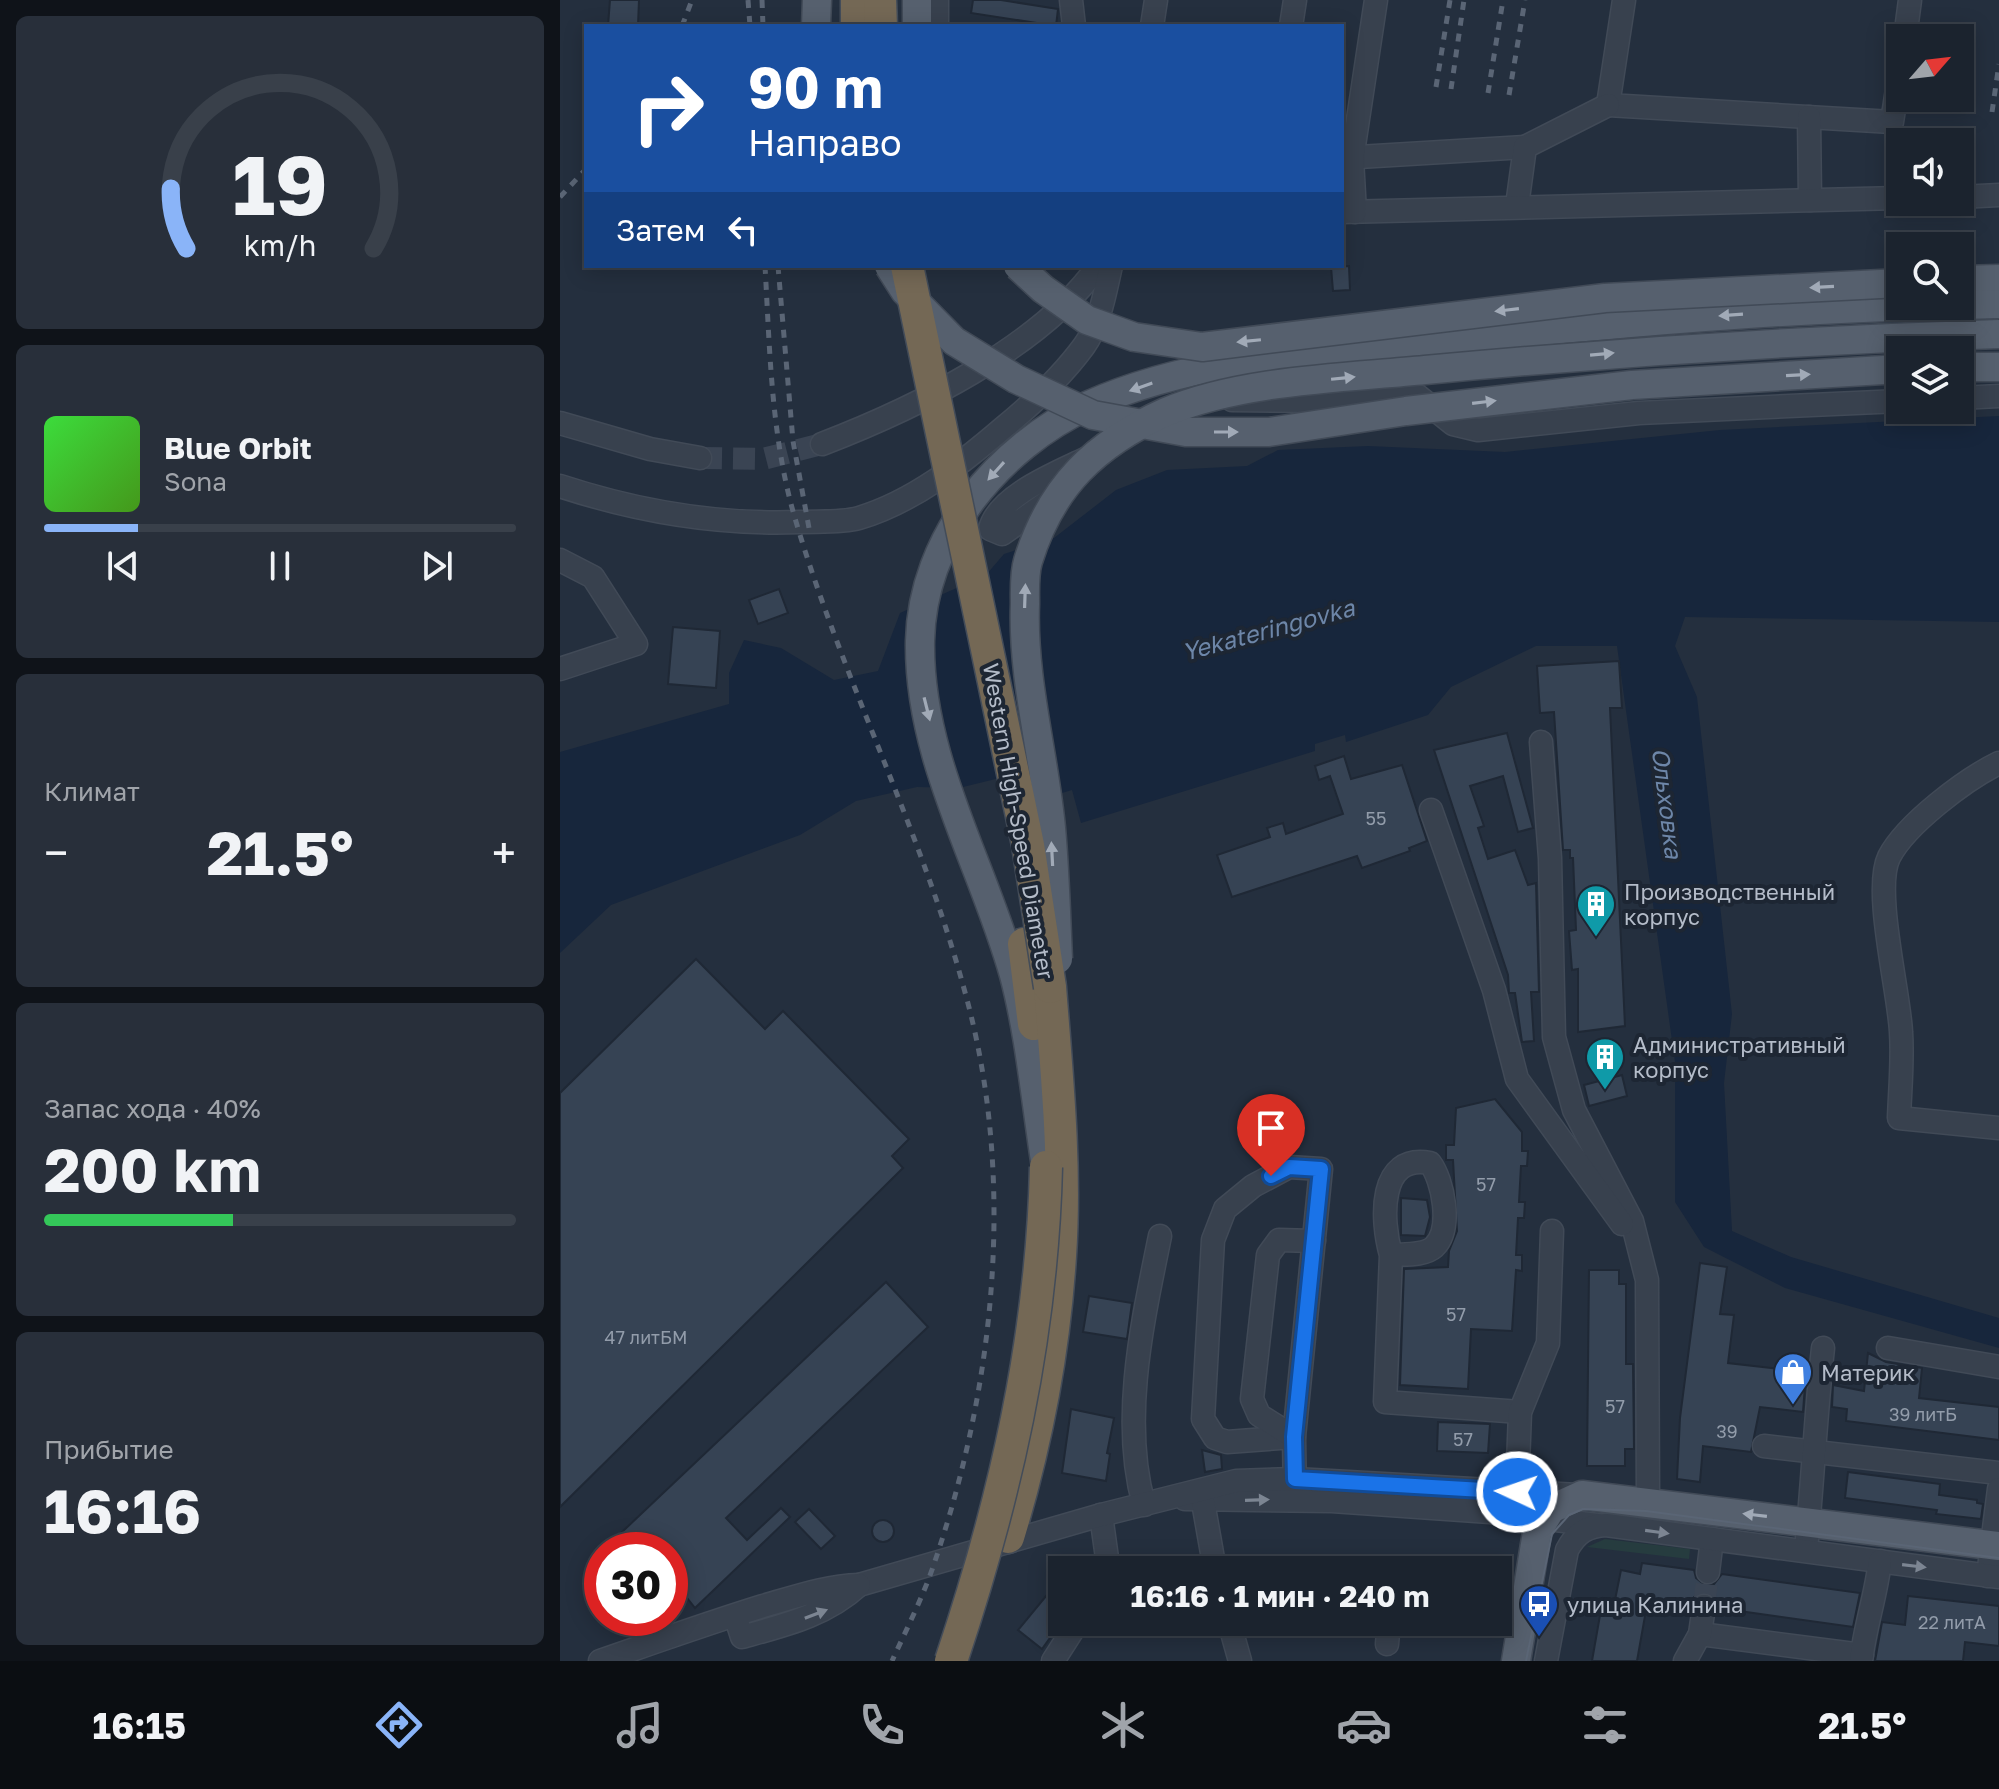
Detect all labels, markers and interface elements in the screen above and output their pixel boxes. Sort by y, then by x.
north arrow [1886,24,1974,112]
map controls [1886,24,1974,424]
text: 90 m [748,53,883,120]
icon: right [616,56,720,160]
text: Направо [748,121,902,164]
button: sound [1886,128,1974,216]
text: 19 [232,132,328,232]
icon: left [721,208,765,252]
text: Затем [616,212,705,248]
text: km/h [244,228,316,262]
button: search [1886,232,1974,320]
one-way arrow [1809,281,1834,294]
one-way arrow [1494,304,1519,317]
one-way arrow [1718,309,1743,322]
one-way arrow [1236,335,1261,348]
button: layers [1886,336,1974,424]
one-way arrow [1590,347,1615,360]
one-way arrow [1786,368,1811,381]
one-way arrow [1331,372,1356,385]
one-way arrow [1129,382,1153,394]
one-way arrow [1471,395,1496,408]
one-way arrow [1214,426,1239,438]
text: Blue Orbit [164,430,312,466]
one-way arrow [988,461,1006,480]
text: Sona [164,466,227,497]
icon: previous [101,544,145,588]
icon: pause [258,544,302,588]
icon: next [415,544,459,588]
one-way arrow [1019,583,1032,608]
water label: Yekateringovka [1179,592,1359,667]
street label: Western High-Speed Diameter [978,661,1060,981]
one-way arrow [921,697,933,722]
water label: Ольховка [1647,746,1689,861]
text: Климат [44,776,140,807]
house number: 55 [1366,807,1386,829]
text: 21.5° [207,816,353,888]
text: − [44,826,68,879]
text: + [492,826,516,879]
one-way arrow [1046,841,1059,866]
place label: Производственный корпус [1624,878,1835,930]
building icon: Производственный корпус [1575,883,1617,938]
place label: Административный корпус [1633,1031,1846,1083]
building icon: Административный корпус [1584,1036,1626,1091]
text: Запас хода · 40% [44,1093,261,1124]
pin [1237,1094,1305,1176]
icon: arrive [1249,1106,1293,1150]
text: 200 km [44,1133,261,1205]
house number: 57 [1476,1173,1496,1195]
house number: 57 [1446,1303,1466,1325]
house number: 47 литБМ [605,1326,687,1348]
shop icon: Материк [1772,1351,1814,1406]
place label: Материк [1821,1359,1915,1386]
house number: 57 [1605,1395,1625,1417]
house number: 39 литБ [1889,1403,1957,1425]
house number: 39 [1716,1420,1738,1442]
house number: 57 [1453,1428,1473,1450]
text: Прибытие [44,1434,173,1465]
position arrow [1475,1450,1559,1534]
text: 16:16 [44,1474,201,1546]
one-way arrow [1245,1493,1270,1506]
one-way arrow [1742,1508,1767,1521]
one-way arrow [1644,1526,1669,1539]
speed limit sign: 30 [584,1532,688,1636]
one-way arrow [1902,1560,1927,1573]
text: 16:16 · 1 мин · 240 m [1130,1578,1430,1614]
bus stop icon: улица Калинина [1518,1583,1560,1638]
place label: улица Калинина [1567,1591,1744,1618]
one-way arrow [804,1607,828,1620]
house number: 22 литА [1918,1611,1986,1633]
icon: directions [371,1697,427,1753]
icon: music [612,1697,668,1753]
icon: phone [854,1697,910,1753]
icon: climate [1095,1697,1151,1753]
icon: car [1336,1697,1392,1753]
icon: filters [1577,1697,1633,1753]
text: 16:15 [93,1704,186,1747]
text: 21.5° [1818,1704,1906,1747]

